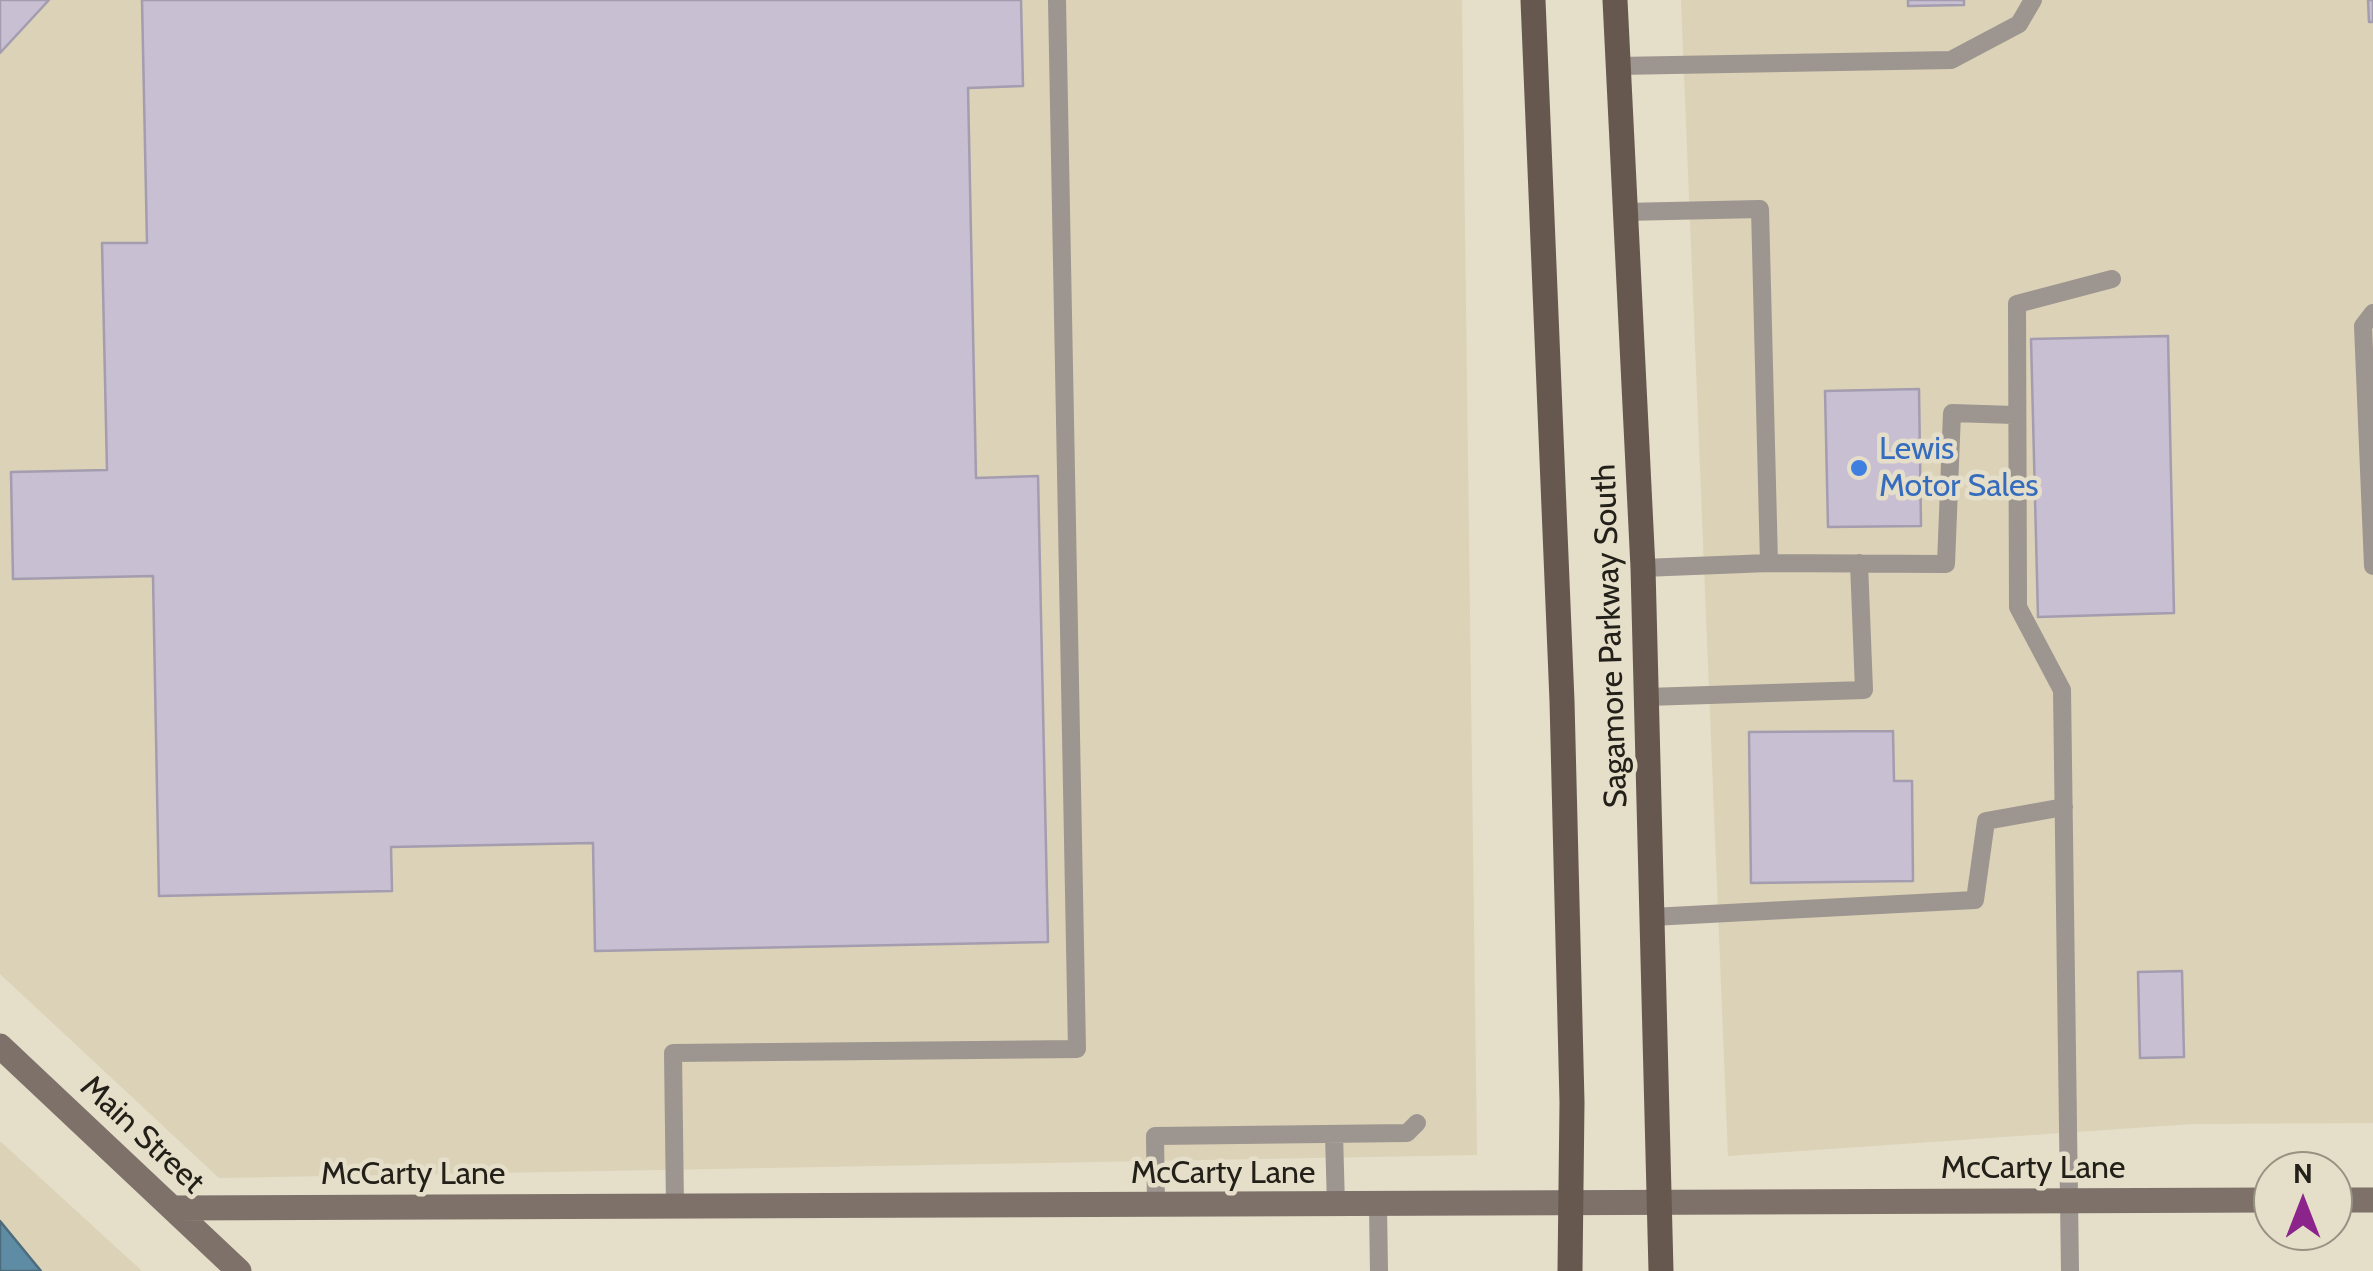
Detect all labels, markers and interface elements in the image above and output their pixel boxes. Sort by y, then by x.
place label: Lewis Motor Sales [1879,431,2039,506]
marker: Lewis Motor Sales [1848,457,1870,479]
street label: Sagamore Parkway South [1586,463,1636,809]
street label: Main Street [72,1068,212,1202]
street label: McCarty Lane [1941,1150,2125,1188]
north arrow [2253,1151,2353,1251]
street label: McCarty Lane [1131,1155,1315,1193]
street label: McCarty Lane [321,1156,505,1194]
text: N [2293,1156,2313,1190]

